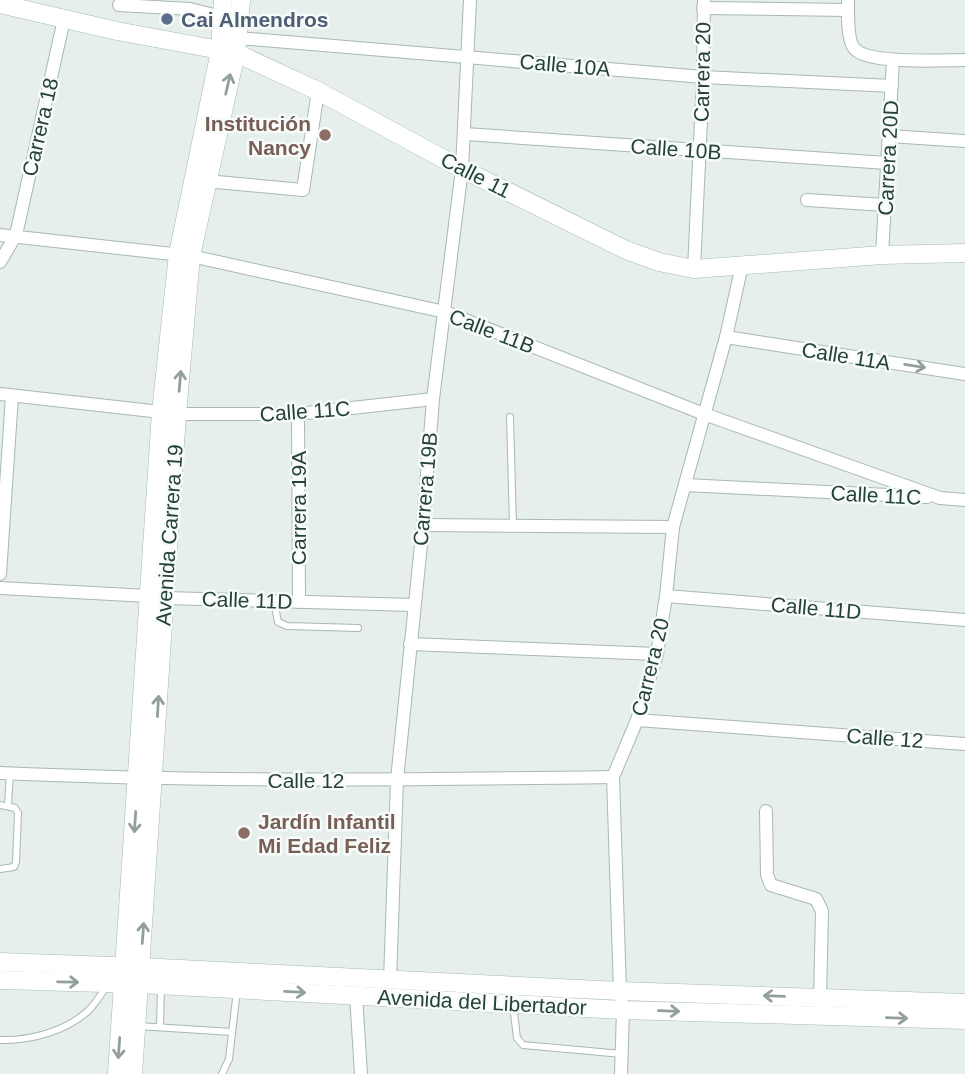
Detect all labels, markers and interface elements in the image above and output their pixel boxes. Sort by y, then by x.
place label: Cai Almendros [181,8,328,31]
marker: Cai Almendros [159,11,175,27]
street label: Carrera 20 [690,22,714,122]
street label: Calle 10A [519,50,611,80]
one-way arrow [222,73,236,96]
street label: Carrera 18 [18,76,62,178]
street label: Carrera 20D [873,100,903,216]
place label: Institución Nancy [205,112,311,159]
marker: Institución Nancy [317,127,333,143]
street label: Calle 10B [630,134,722,164]
street label: Calle 11 [437,148,515,202]
street label: Calle 11B [446,304,538,358]
street label: Calle 11A [800,338,892,374]
one-way arrow [903,360,925,373]
one-way arrow [174,370,187,393]
street label: Calle 11C [259,396,351,426]
street label: Carrera 19B [409,431,441,547]
street label: Avenida Carrera 19 [151,444,187,626]
street label: Carrera 19A [287,451,310,565]
street label: Calle 11C [830,481,922,509]
street label: Calle 11D [201,587,293,613]
street label: Calle 11D [770,593,862,623]
street label: Carrera 20 [627,616,673,718]
one-way arrow [152,694,165,717]
street label: Calle 12 [846,724,924,752]
street label: Calle 12 [267,769,345,792]
one-way arrow [128,810,141,832]
place label: Jardín Infantil Mi Edad Feliz [258,810,396,857]
marker: Jardín Infantil Mi Edad Feliz [236,825,252,841]
one-way arrow [137,922,150,944]
one-way arrow [56,975,79,988]
street label: Avenida del Libertador [377,985,587,1019]
one-way arrow [284,986,306,999]
one-way arrow [763,990,786,1003]
one-way arrow [658,1004,681,1018]
one-way arrow [885,1011,908,1024]
one-way arrow [112,1037,125,1059]

